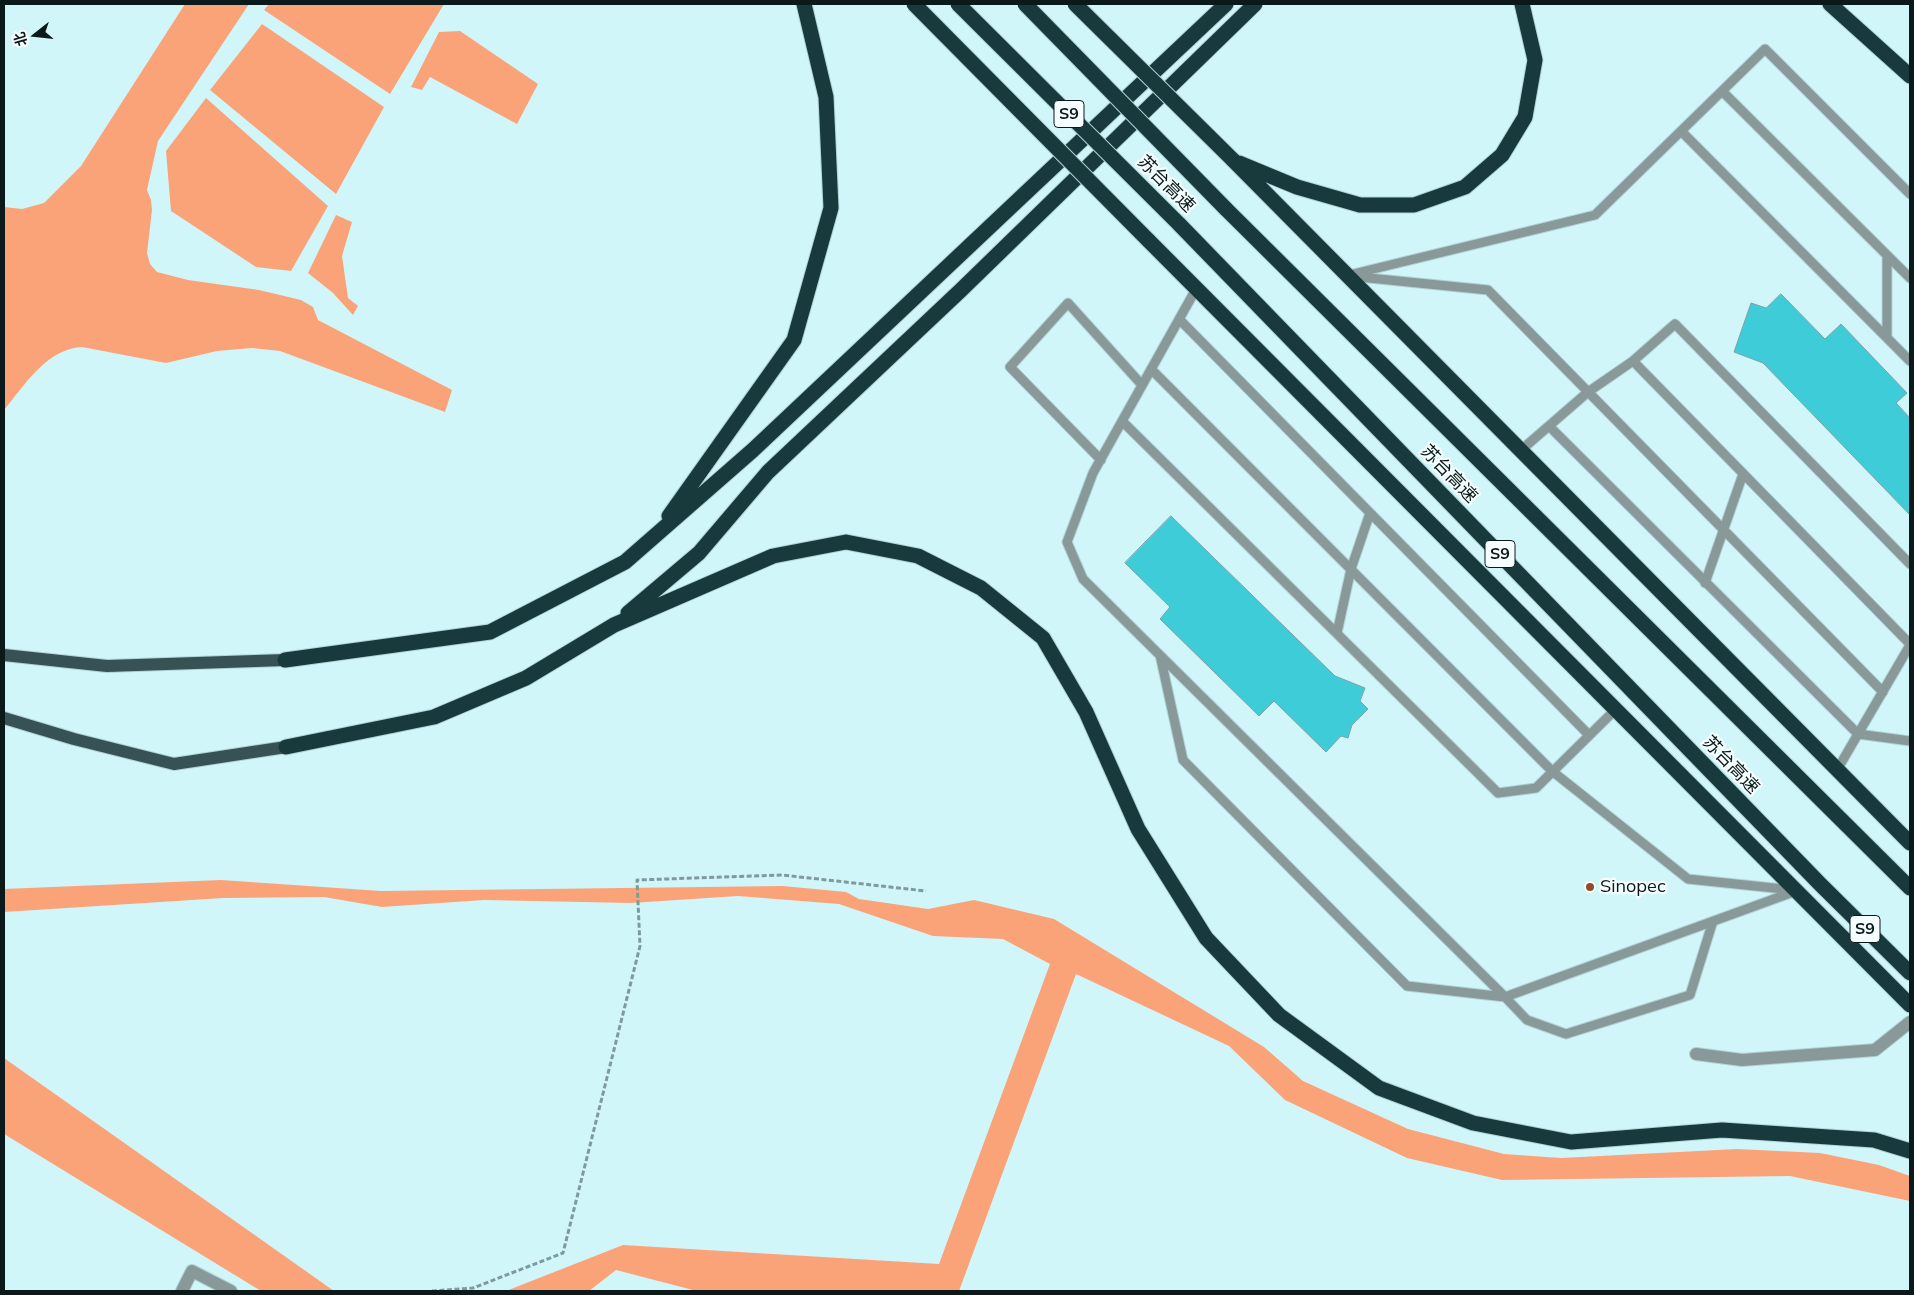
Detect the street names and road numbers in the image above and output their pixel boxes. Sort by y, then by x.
road number: S9 [1054,100,1084,128]
street label: 苏台高速 [1133,151,1199,217]
street label: 苏台高速 [1416,441,1482,507]
road number: S9 [1485,540,1515,568]
street label: 苏台高速 [1698,732,1764,798]
road number: S9 [1850,916,1880,942]

